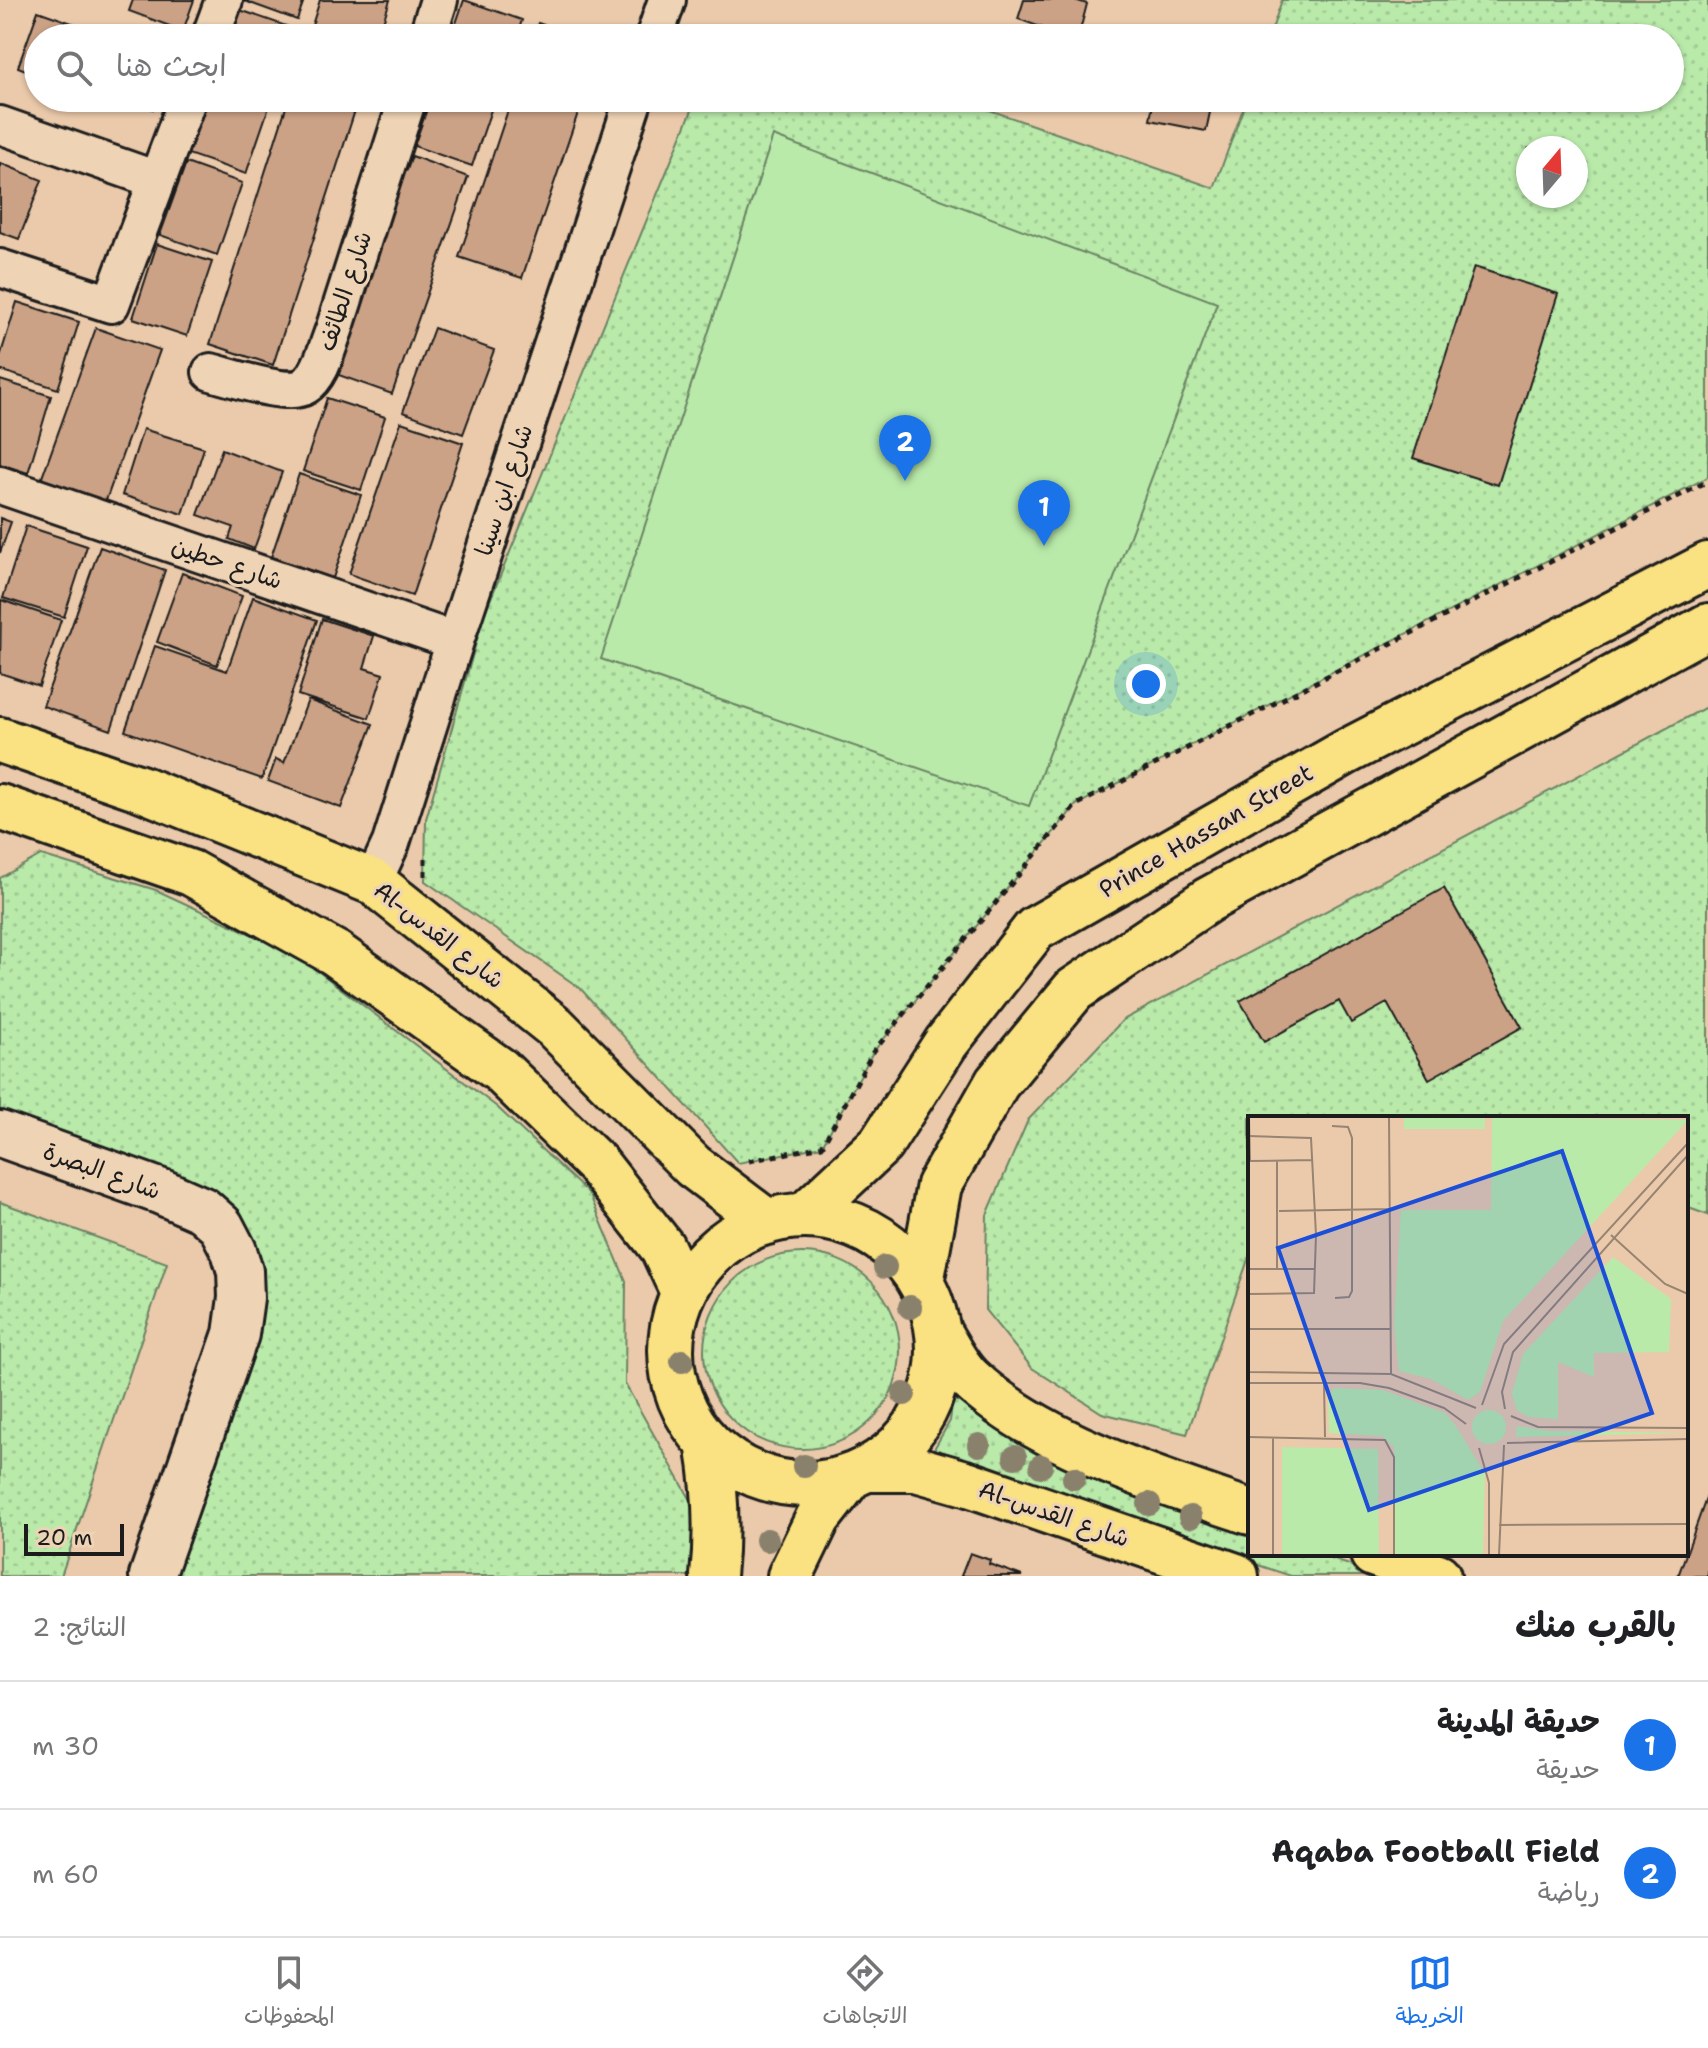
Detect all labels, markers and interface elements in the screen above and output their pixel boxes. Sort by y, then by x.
search box [24,24,1684,112]
text: ابحث هنا [116,45,227,86]
icon: search [52,46,96,90]
north arrow [1516,136,1588,208]
street label: شارع الطائف [311,227,380,356]
pin: 2 [879,415,931,481]
street label: شارع ابن سينا [468,420,541,560]
pin: 1 [1018,480,1070,546]
street label: شارع حطين [167,529,287,598]
your location [1126,664,1166,704]
street label: Prince Hassan Street [1093,757,1319,905]
street label: Al-شارع القدس [367,874,511,997]
inset map [1248,1116,1688,1556]
street label: شارع البصرة [38,1135,165,1208]
street label: Al-شارع القدس [974,1473,1134,1556]
scale bar [24,1520,124,1556]
text: 20 m [36,1523,93,1552]
text: بالقرب منك [1515,1602,1676,1648]
text: النتائج: 2 [32,1609,126,1644]
text: حديقة المدينة [1437,1701,1600,1742]
text: 30 m [32,1728,99,1763]
text: 1 [1644,1728,1656,1763]
text: حديقة [1536,1751,1600,1786]
text: Aqaba Football Field [1271,1831,1600,1872]
text: 60 m [32,1856,99,1891]
text: 2 [1641,1856,1659,1891]
text: رياضة [1538,1874,1600,1909]
tab: المحفوظات [244,1951,335,2035]
tab: الاتجاهات [822,1951,907,2035]
tab: الخريطة [1395,1951,1464,2035]

